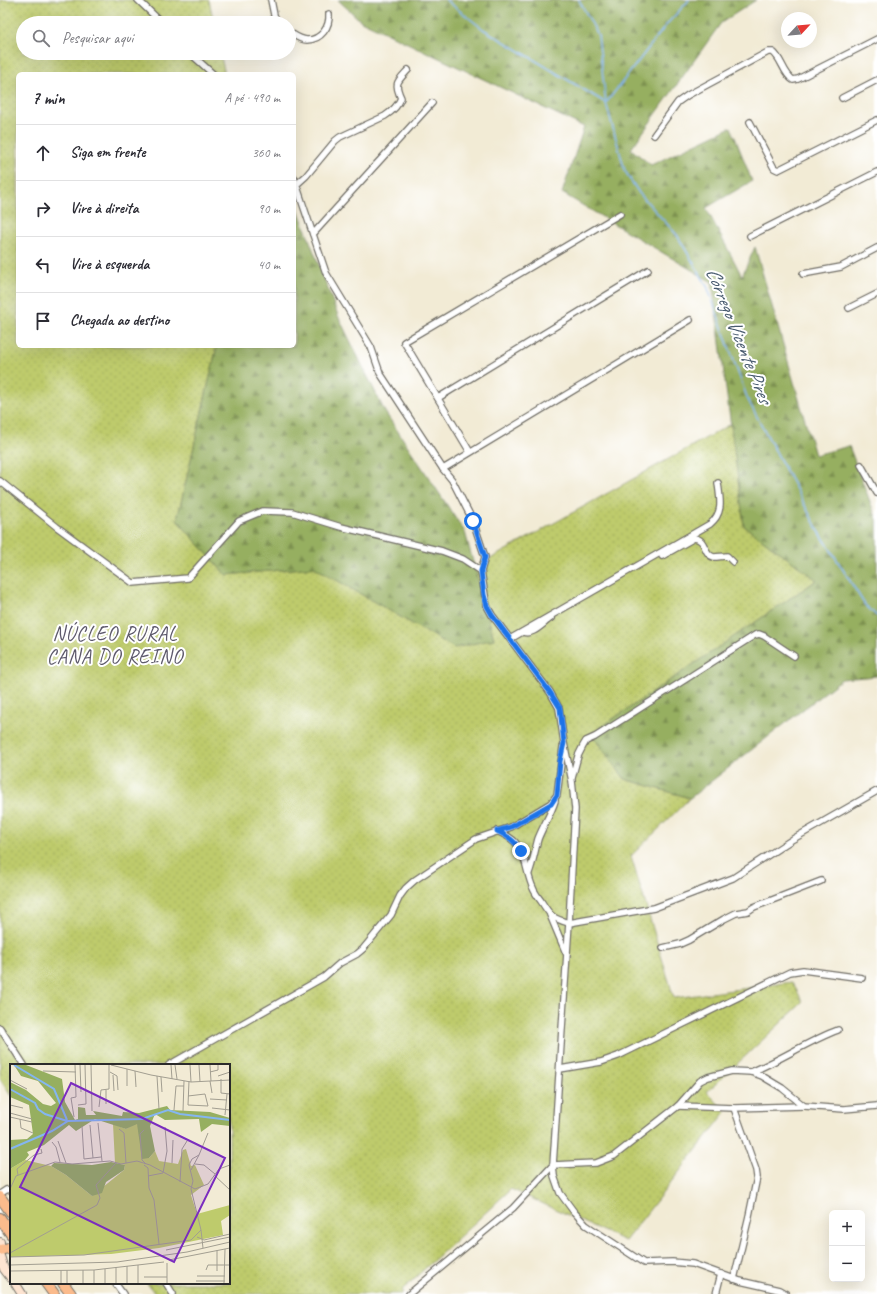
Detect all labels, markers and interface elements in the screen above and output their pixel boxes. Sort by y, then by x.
north arrow [781,12,817,48]
search box [16,16,296,60]
icon: search [30,27,52,49]
text: Pesquisar aqui [62,29,133,48]
text: 7 min [32,88,65,109]
text: A pé · 490 m [224,90,280,106]
icon: ahead [32,142,54,164]
text: Siga em frente [70,143,146,162]
text: 360 m [252,145,280,161]
icon: right [32,198,54,220]
text: Vire à direita [70,199,139,218]
text: 90 m [258,201,280,217]
icon: left [32,254,54,276]
text: Vire à esquerda [70,255,149,274]
text: 40 m [258,257,280,273]
water label: Córrego Vicente Pires [700,264,779,409]
icon: arrive [32,310,54,332]
text: Chegada ao destino [70,311,169,330]
route start [464,512,482,530]
district label: NÚCLEO RURAL CANA DO REINO [47,621,184,669]
route end [512,842,530,860]
inset map [10,1064,230,1284]
map controls [829,1210,865,1282]
button: + [829,1210,865,1246]
button: − [829,1246,865,1282]

